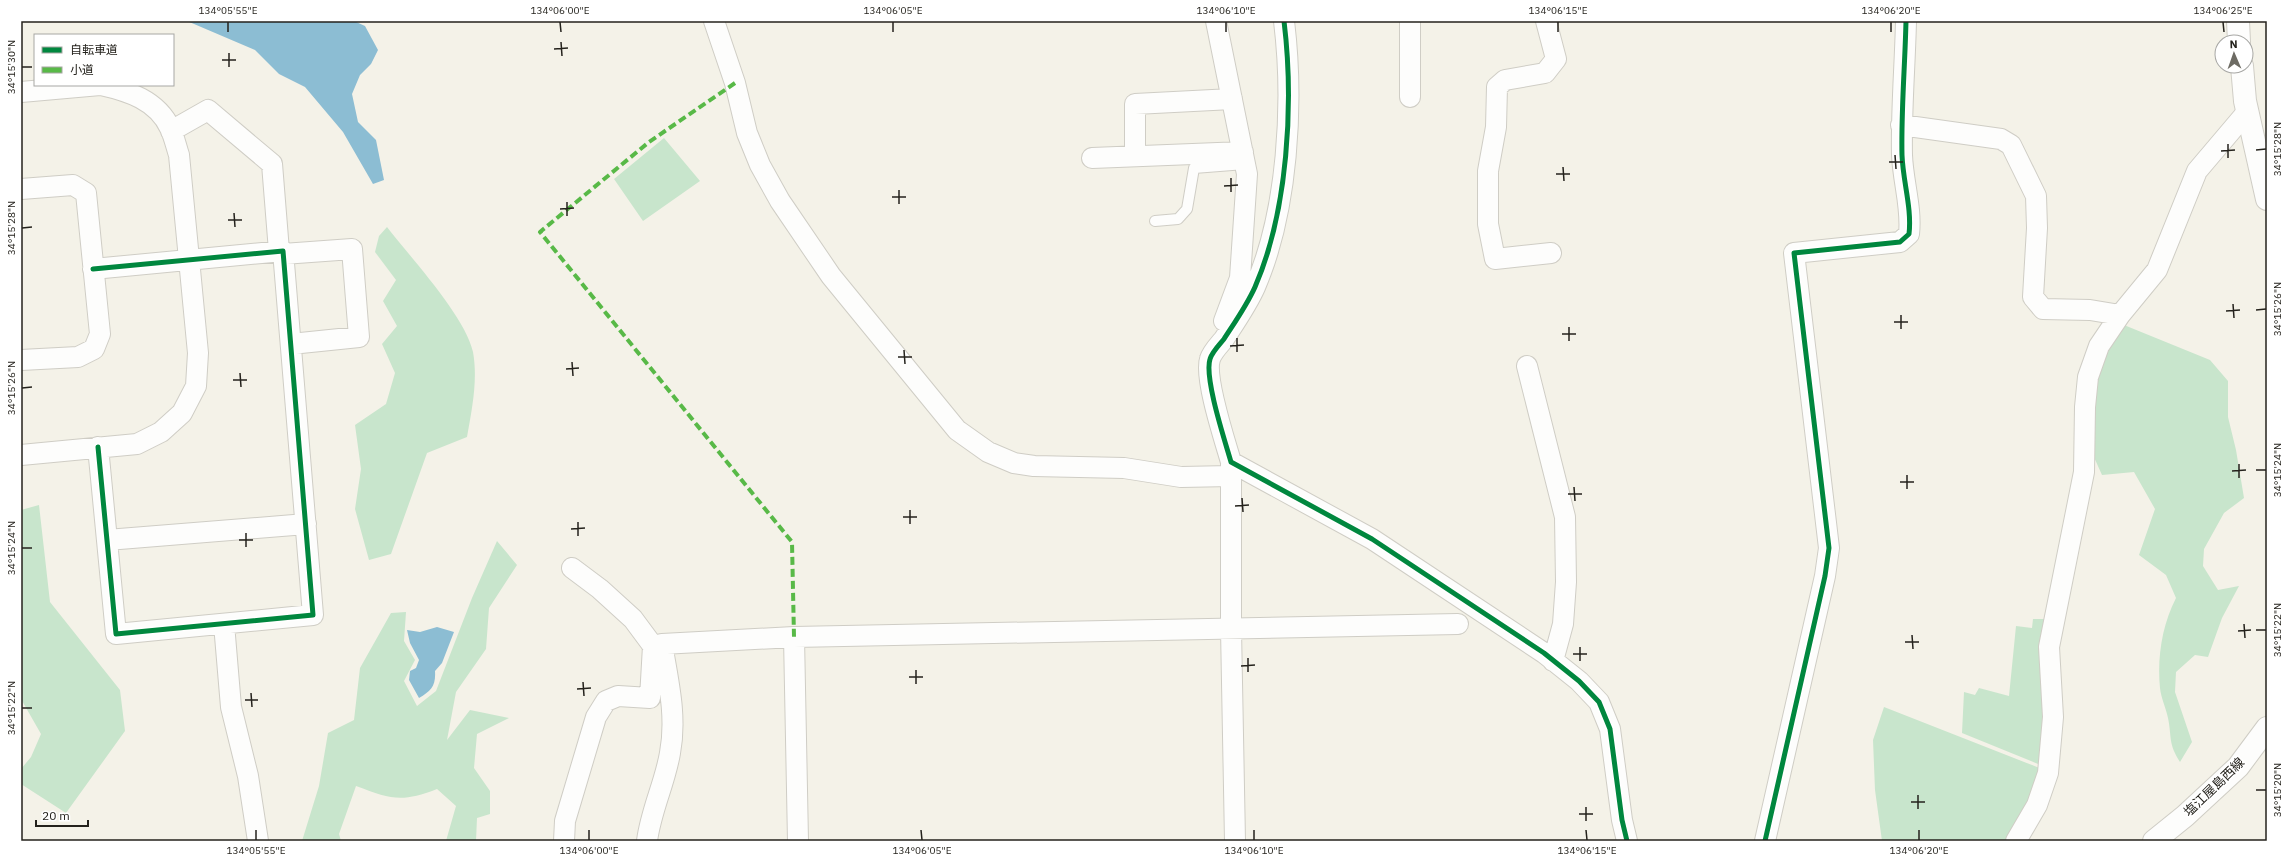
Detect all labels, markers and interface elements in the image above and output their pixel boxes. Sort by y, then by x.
text: 134°05'55"E [198,4,258,17]
text: 134°06'00"E [530,4,590,17]
text: 134°06'05"E [863,4,923,17]
text: 134°06'10"E [1196,4,1256,17]
text: 134°06'15"E [1528,4,1588,17]
text: 134°06'20"E [1861,4,1921,17]
text: 134°06'25"E [2193,4,2253,17]
legend [34,34,174,86]
north arrow [2214,34,2254,74]
text: N [2229,37,2238,51]
text: 34°15'30"N [5,40,18,94]
text: 自転車道 [70,42,118,57]
text: 小道 [70,62,94,77]
text: 34°15'28"N [2271,122,2284,176]
text: 34°15'28"N [5,201,18,255]
text: 34°15'26"N [2271,282,2284,336]
text: 34°15'26"N [5,361,18,415]
text: 34°15'24"N [2271,443,2284,497]
text: 34°15'24"N [5,521,18,575]
text: 34°15'22"N [2271,603,2284,657]
text: 34°15'22"N [5,681,18,735]
street label: 塩江屋島西線 [2180,754,2248,820]
text: 34°15'20"N [2271,763,2284,817]
scale bar [36,802,88,828]
text: 20 m [42,808,70,823]
text: 134°05'55"E [226,844,286,857]
text: 134°06'00"E [559,844,619,857]
text: 134°06'05"E [892,844,952,857]
text: 134°06'10"E [1224,844,1284,857]
text: 134°06'15"E [1557,844,1617,857]
text: 134°06'20"E [1889,844,1949,857]

